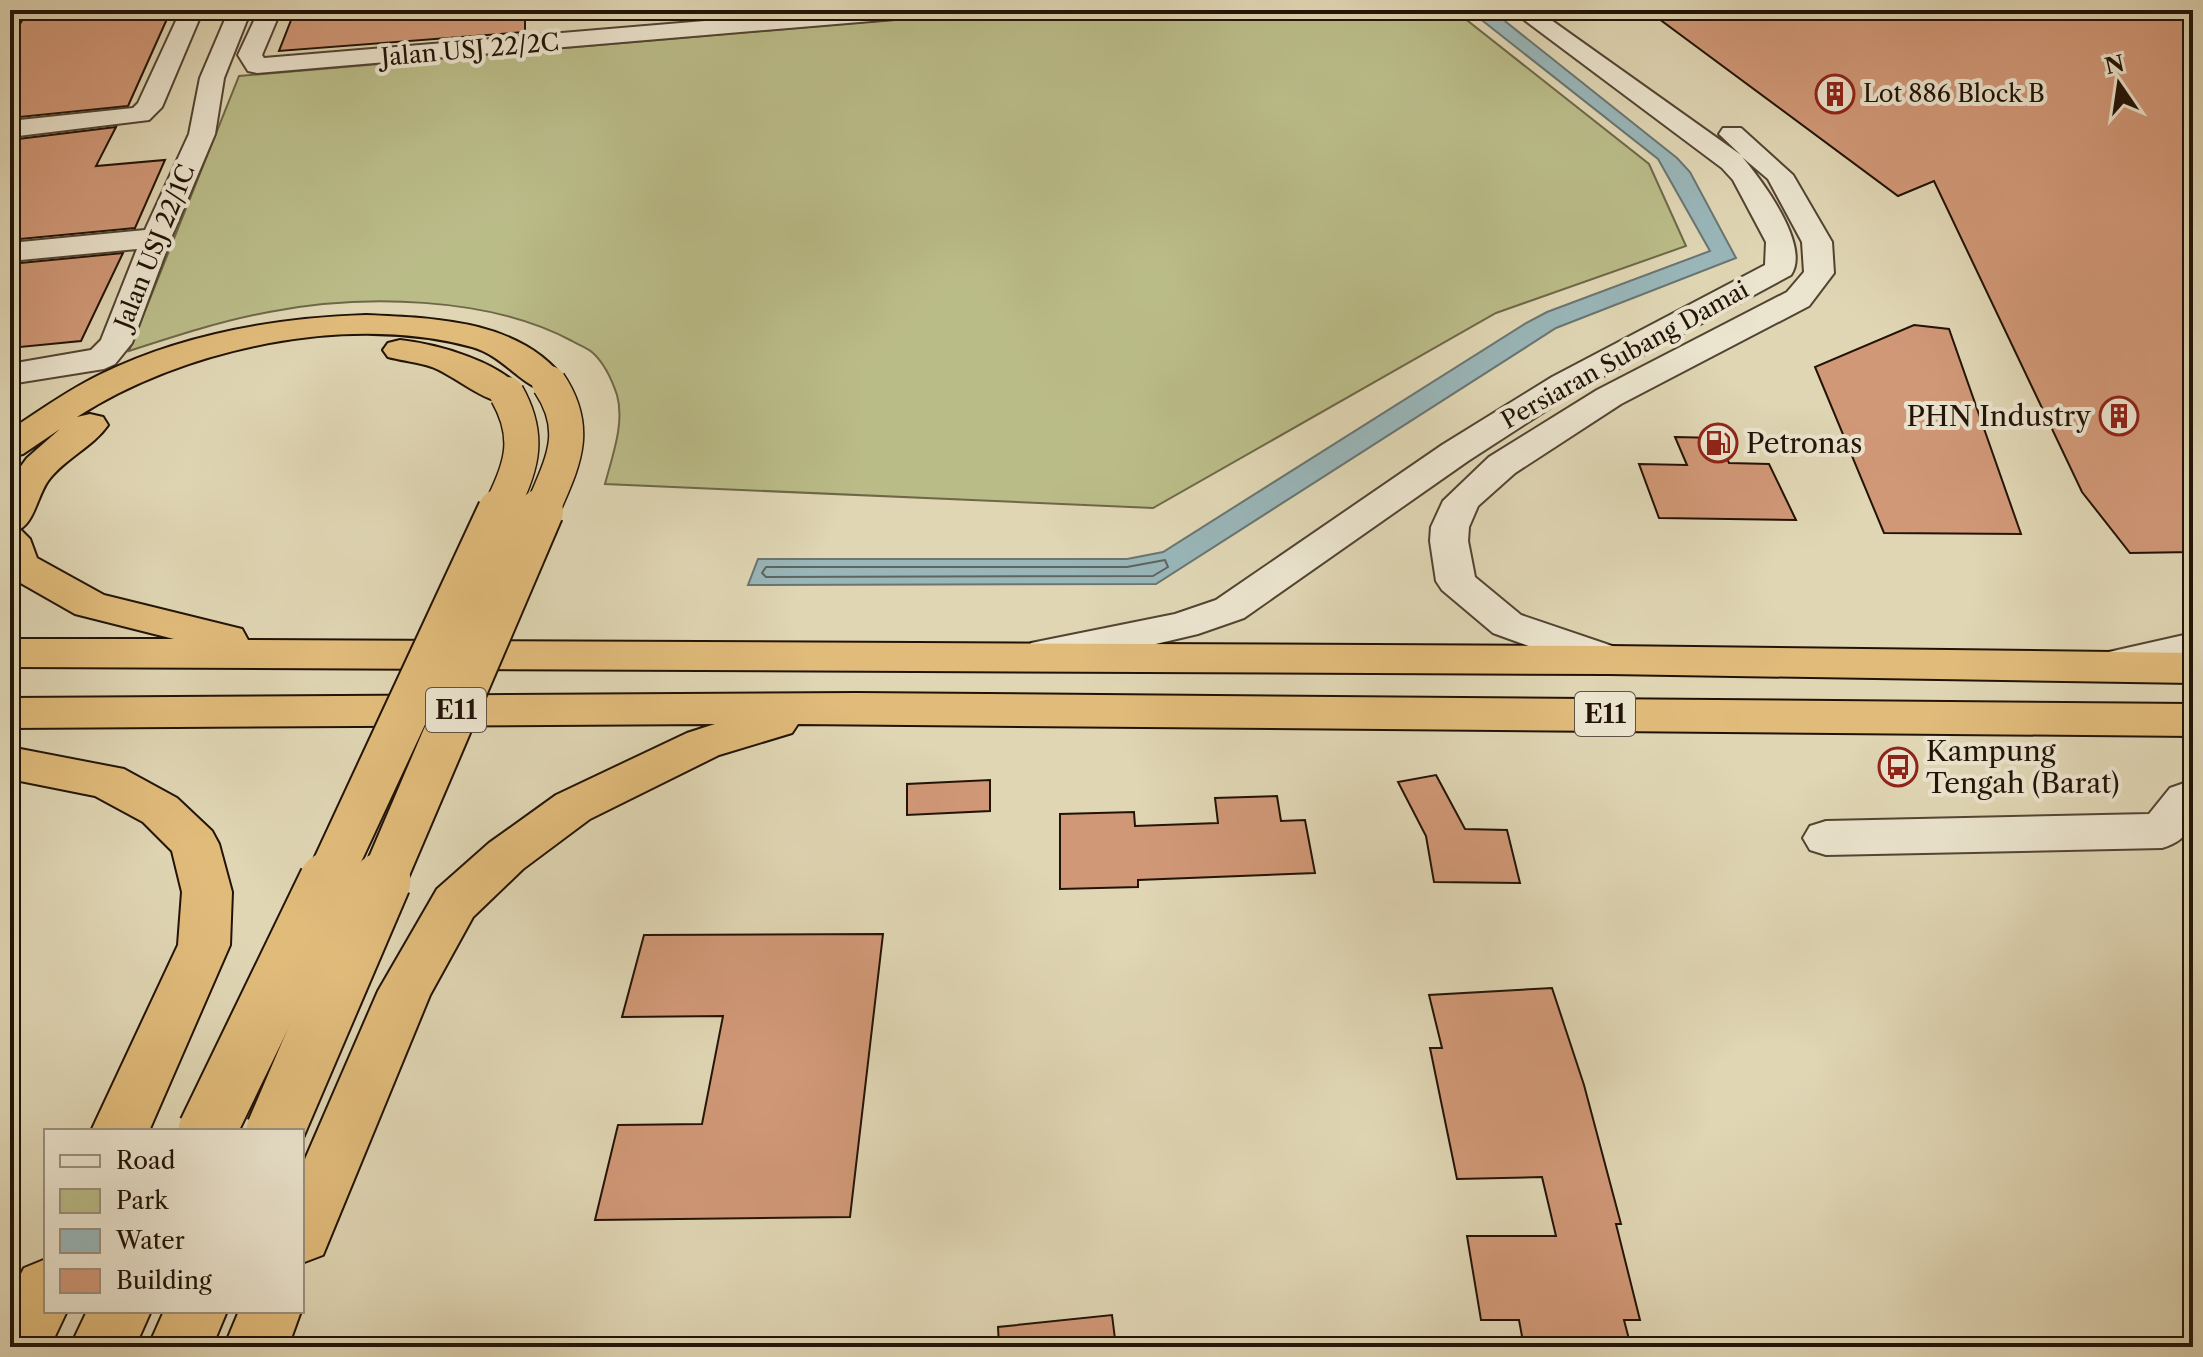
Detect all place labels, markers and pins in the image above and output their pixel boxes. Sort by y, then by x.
building icon: Lot 886 Block B [1814,73,1856,115]
place label: Lot 886 Block B [1863,79,2045,108]
building icon: PHN Industry [2098,395,2140,437]
place label: PHN Industry [1906,399,2091,433]
fuel station icon: Petronas [1697,422,1739,464]
place label: Petronas [1746,426,1862,460]
place label: Kampung Tengah (Barat) [1926,734,2120,800]
bus stop icon: Kampung Tengah (Barat) [1877,746,1919,788]

